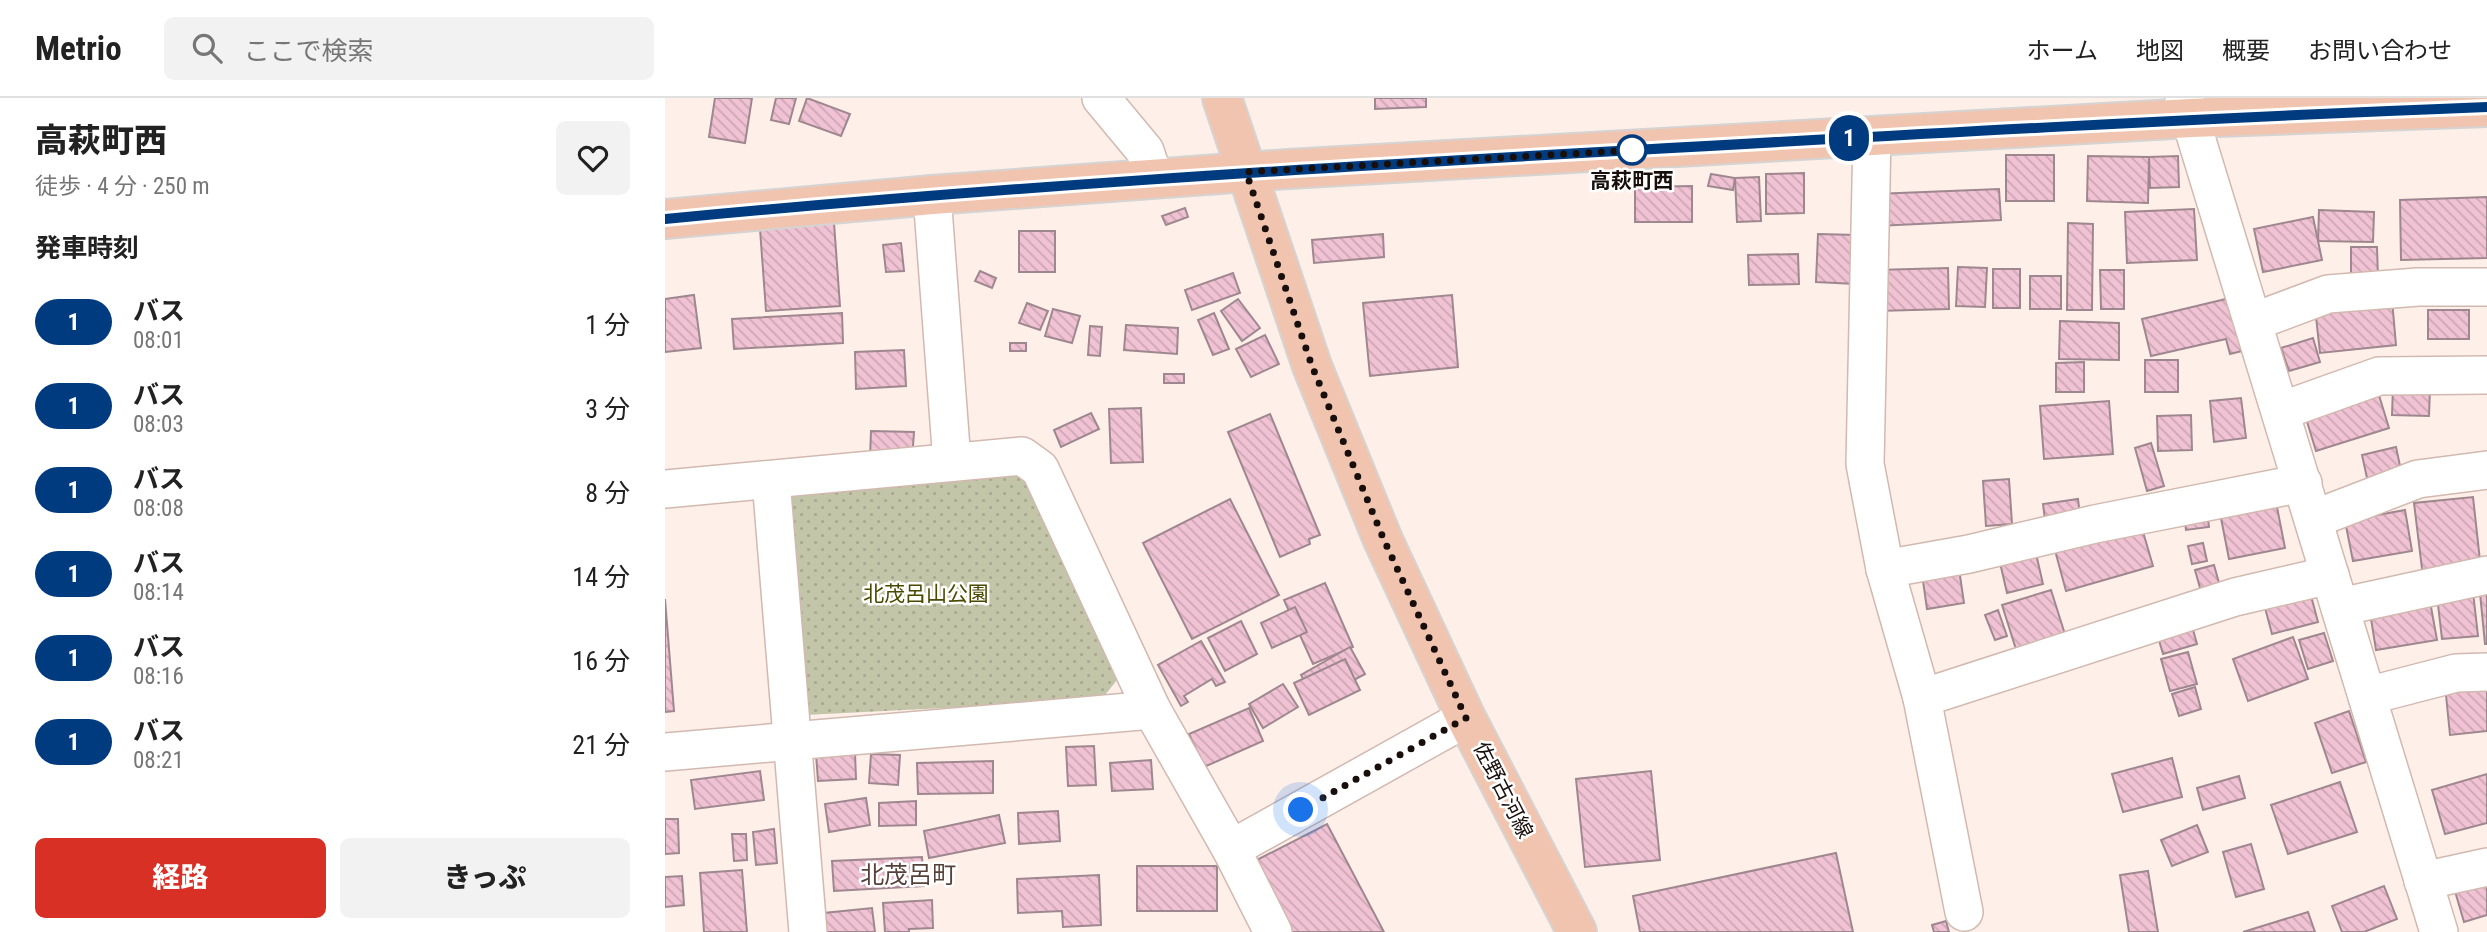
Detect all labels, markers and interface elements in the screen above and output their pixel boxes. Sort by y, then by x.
search box [164,17,654,80]
text: Metrio [35,29,122,68]
icon: search [188,29,226,67]
text: ここで検索 [244,36,374,66]
text: ホーム [2027,37,2098,65]
text: 地図 [2136,37,2184,65]
text: 概要 [2222,37,2270,65]
text: お問い合わせ [2308,37,2452,65]
line badge: 1 [1826,115,1872,161]
text: 高萩町西 [35,121,167,160]
button: heart [556,121,630,195]
text: 1 [1843,124,1855,152]
marker: 高萩町西 [1617,135,1647,165]
place label: 高萩町西 [1590,169,1674,193]
text: 徒歩 · 4 分 · 250 m [35,173,210,200]
text: 発車時刻 [35,233,139,263]
text: バス [133,296,185,326]
text: 1 [67,308,80,336]
text: 1 分 [585,310,630,340]
text: 08:01 [133,327,184,354]
text: バス [133,380,185,410]
text: 1 [67,392,80,420]
text: 3 分 [585,394,630,424]
text: 08:03 [133,411,184,438]
text: バス [133,464,185,494]
text: 1 [67,476,80,504]
text: 8 分 [585,478,630,508]
text: 08:08 [133,495,184,522]
text: バス [133,548,185,578]
text: 1 [67,560,80,588]
text: 14 分 [572,562,630,592]
text: 08:14 [133,579,184,606]
park label: 北茂呂山公園 [863,582,989,606]
text: バス [133,632,185,662]
text: 1 [67,644,80,672]
text: 16 分 [572,646,630,676]
text: 08:16 [133,663,184,690]
text: バス [133,716,185,746]
text: 1 [67,728,80,756]
text: 21 分 [572,730,630,760]
street label: 佐野古河線 [1468,738,1538,842]
text: 08:21 [133,747,184,774]
your location [1283,792,1318,827]
button: 経路 [35,838,326,918]
button: きっぷ [340,838,630,918]
district label: 北茂呂町 [860,861,956,889]

